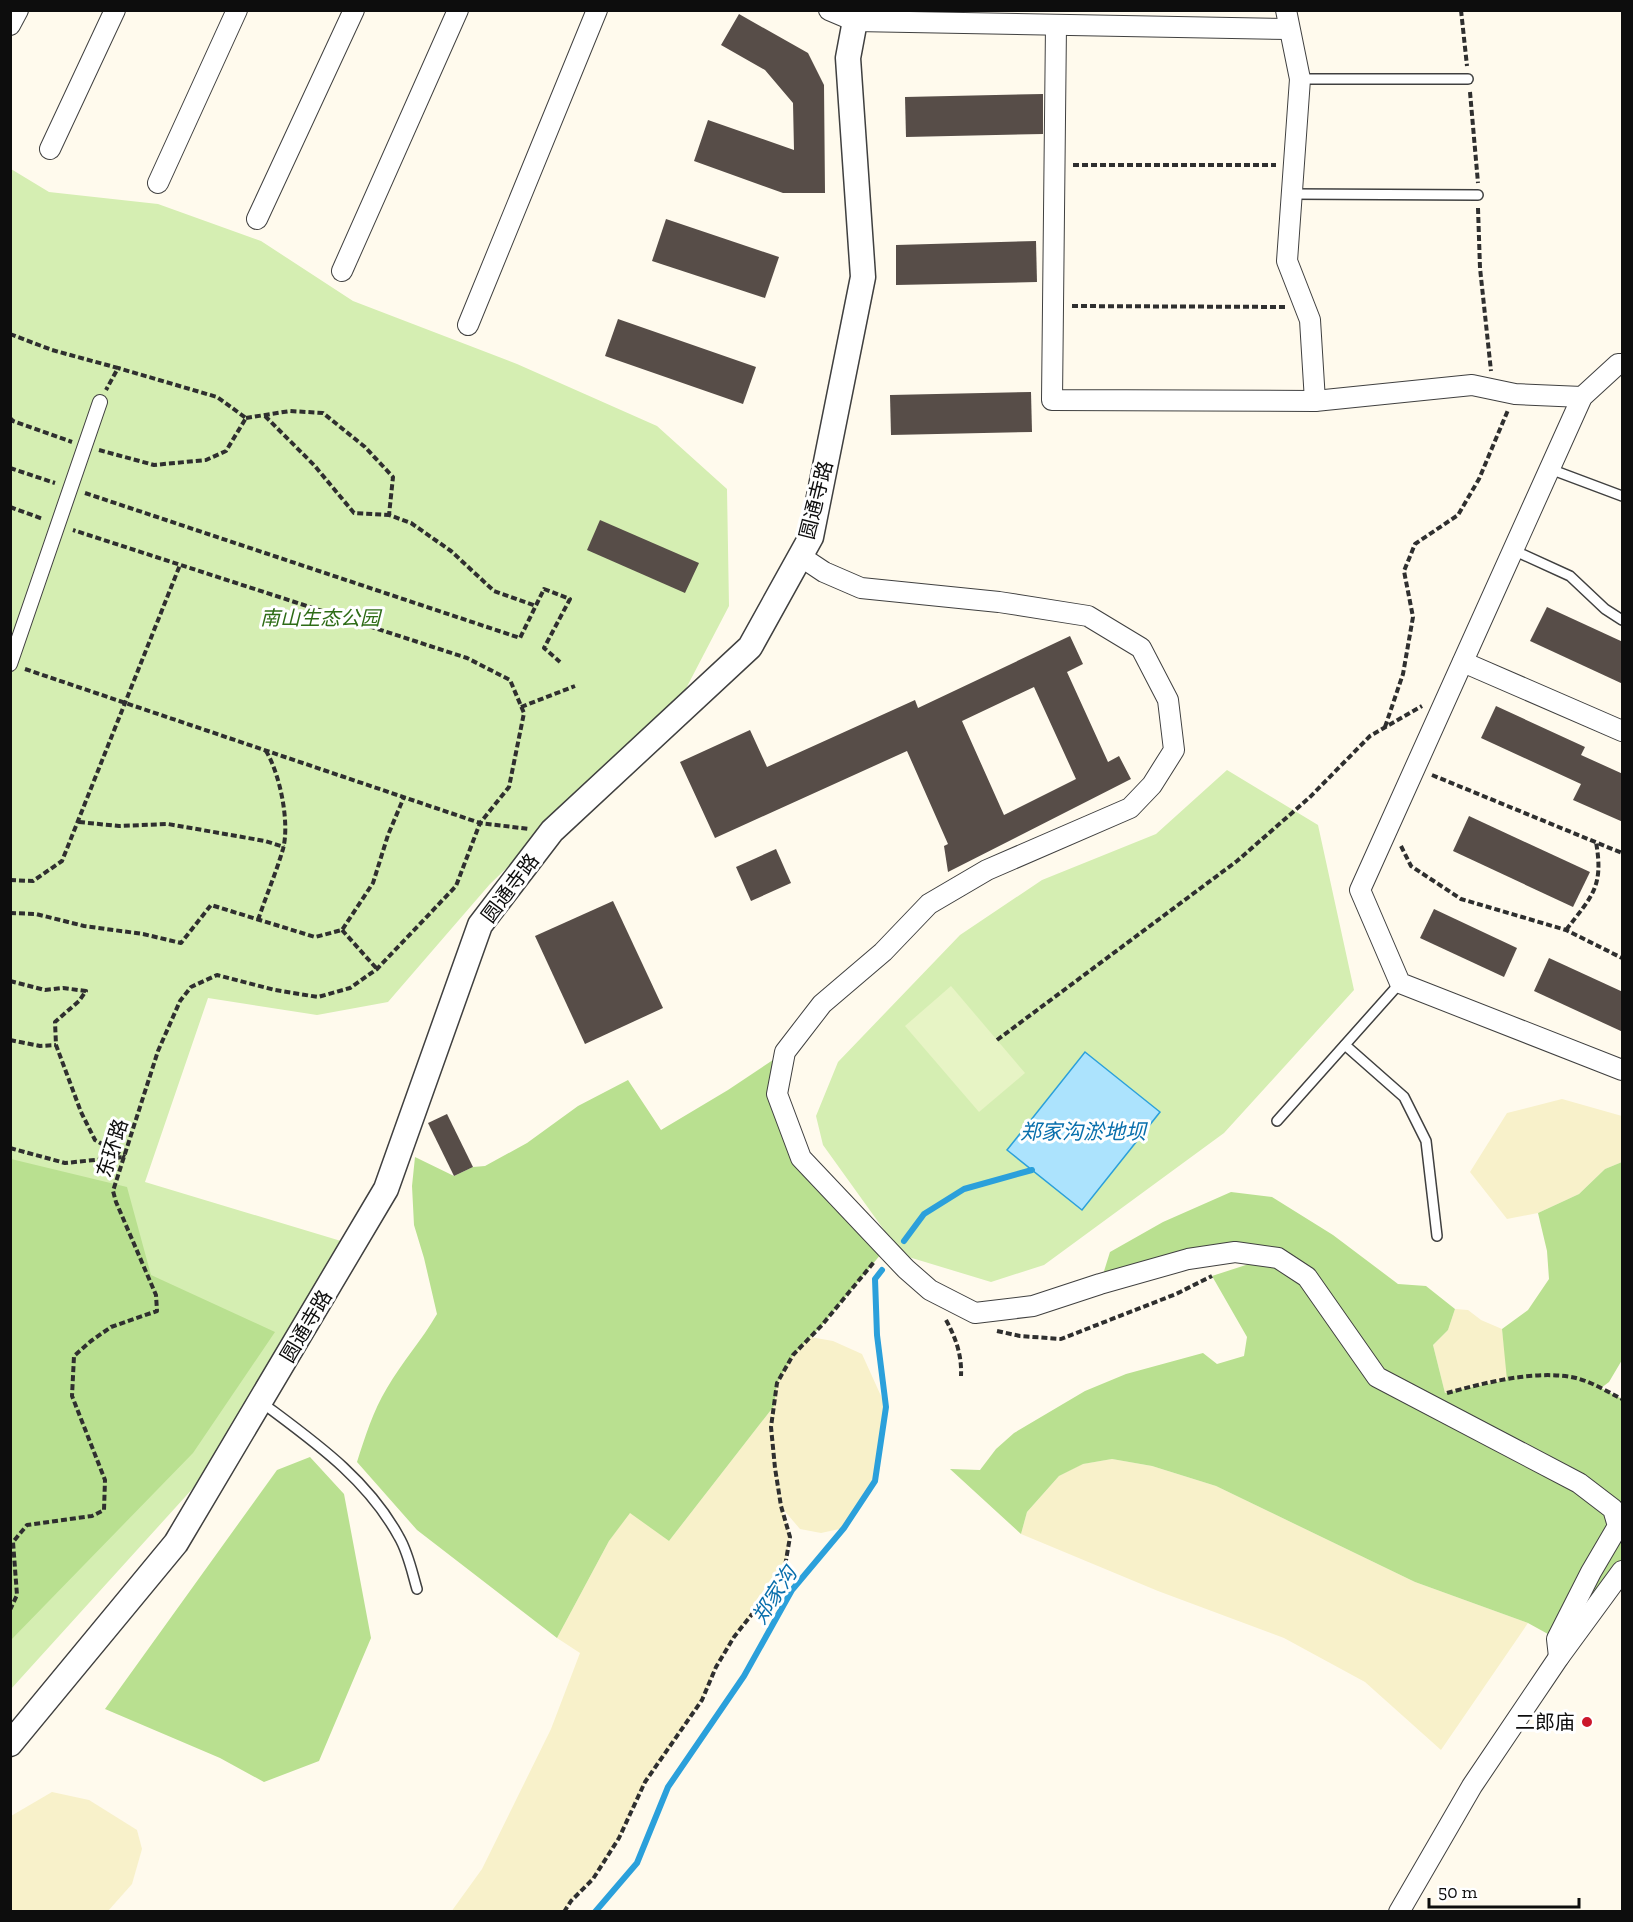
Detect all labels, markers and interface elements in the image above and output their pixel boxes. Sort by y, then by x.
street label: 圆通寺路 [795,458,837,542]
park label: 南山生态公园 [260,606,383,630]
street label: 圆通寺路 [476,849,544,927]
street label: 东环路 [91,1116,133,1180]
water label: 郑家沟淤地坝 [1020,1119,1148,1144]
street label: 圆通寺路 [275,1286,337,1366]
water label: 郑家沟 [746,1560,803,1628]
place label: 二郎庙 [1515,1710,1575,1734]
marker: 二郎庙 [1580,1715,1594,1729]
scale bar [1429,1871,1579,1909]
text: 50 m [1438,1881,1478,1903]

